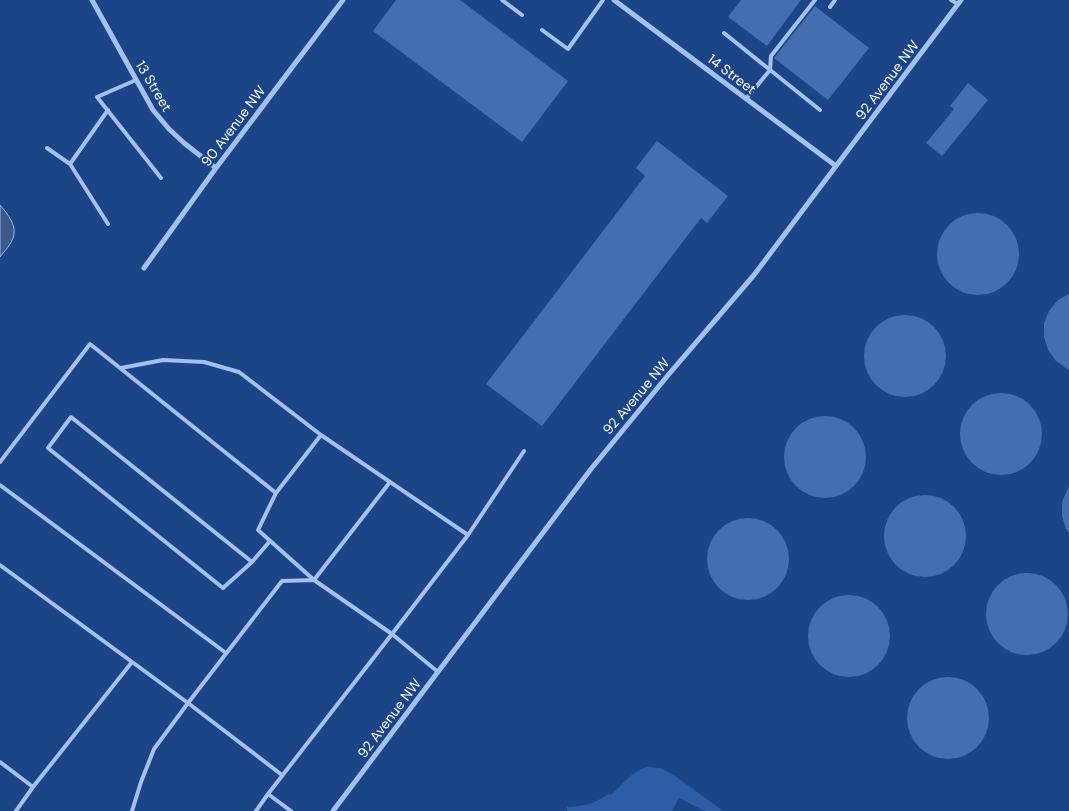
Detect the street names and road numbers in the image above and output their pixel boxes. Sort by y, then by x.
street label: 92 Avenue NW [851,36,923,123]
street label: 14 Street [704,50,760,98]
street label: 13 Street [132,57,176,115]
street label: 90 Avenue NW [197,82,270,170]
street label: 92 Avenue NW [599,354,674,438]
street label: 92 Avenue NW [353,674,425,761]

